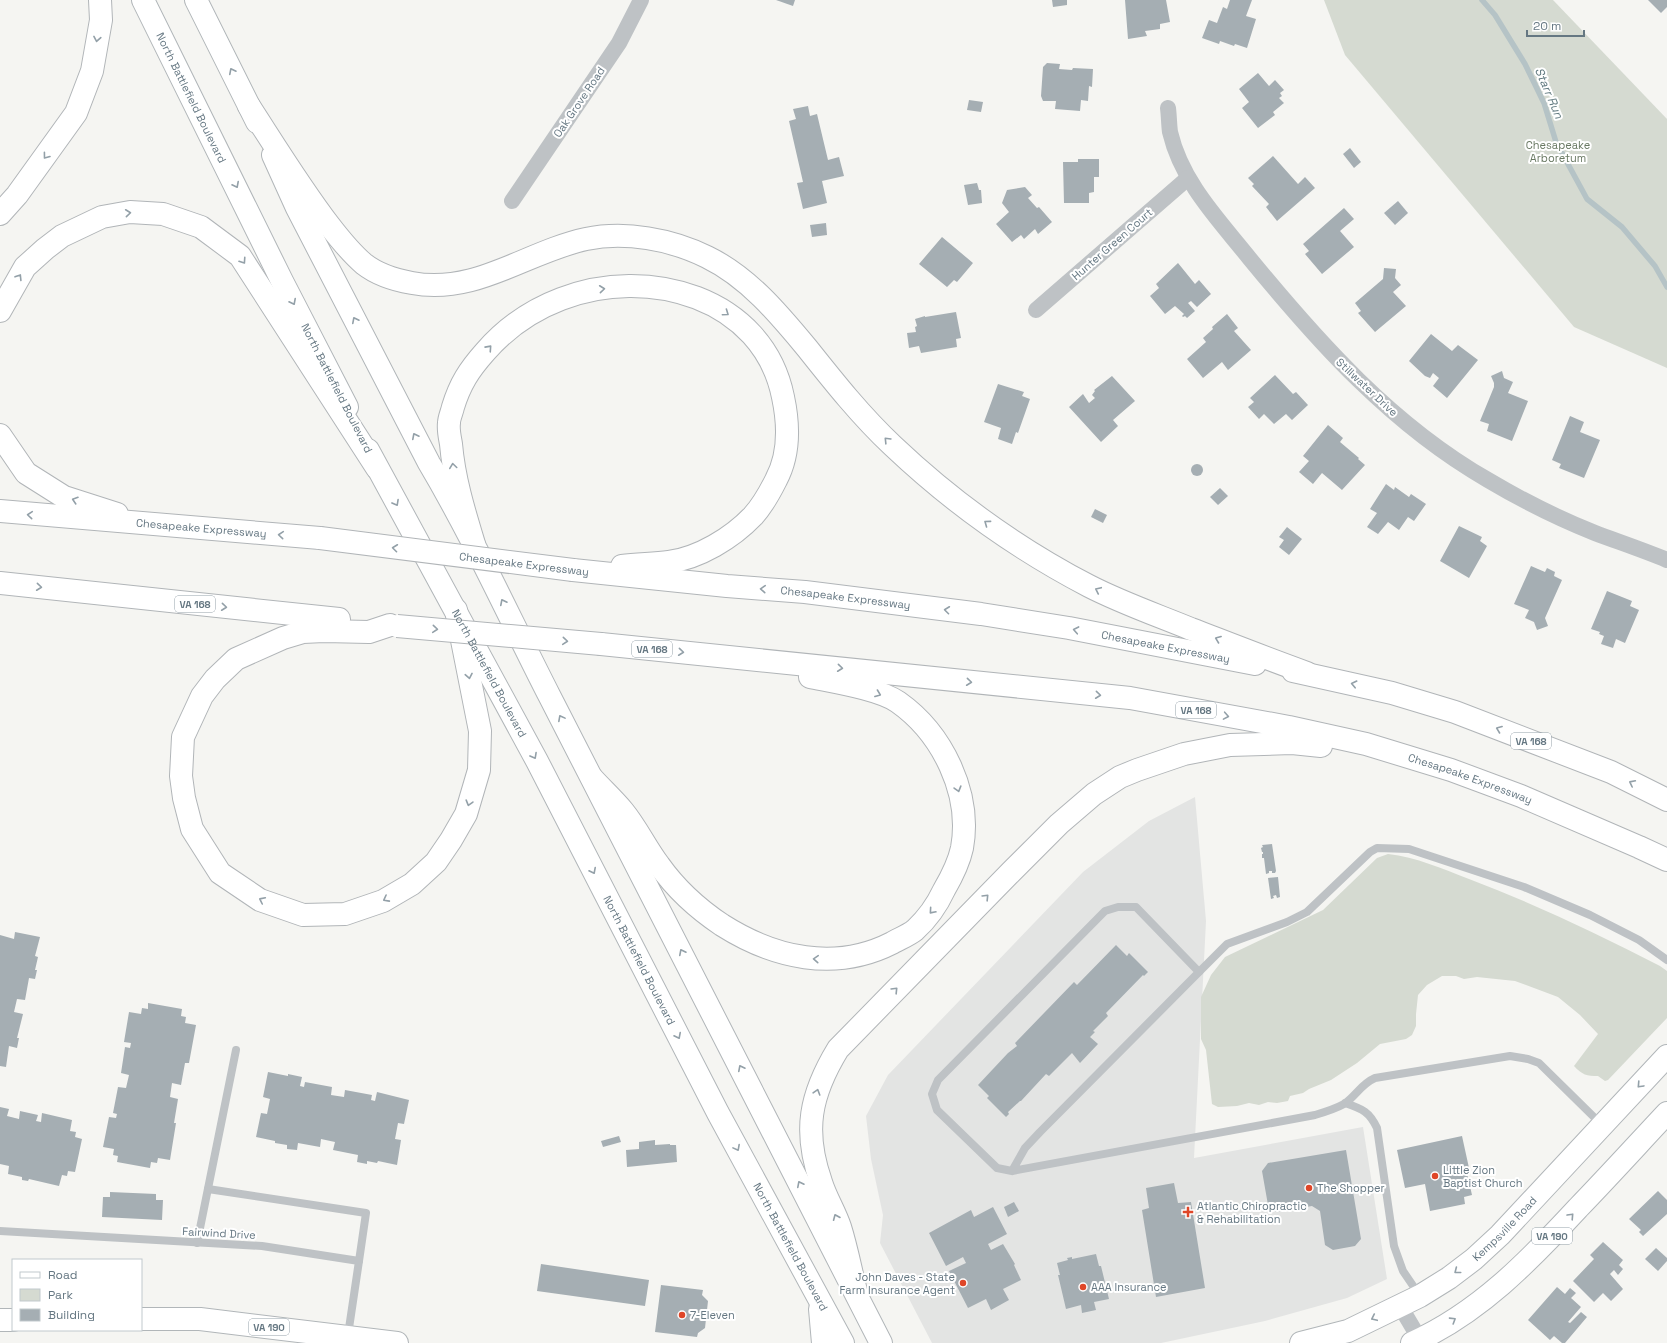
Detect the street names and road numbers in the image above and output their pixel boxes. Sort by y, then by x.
street label: North Battlefield Boulevard [153,30,229,165]
street label: Oak Grove Road [550,64,608,140]
street label: Hunter Green Court [1069,205,1155,283]
street label: North Battlefield Boulevard [298,321,376,455]
street label: Stillwater Drive [1333,355,1401,419]
street label: Chesapeake Expressway [136,516,267,540]
street label: Chesapeake Expressway [458,549,590,579]
street label: Chesapeake Expressway [780,583,911,612]
road number: VA 168 [175,596,215,612]
street label: North Battlefield Boulevard [449,607,530,740]
street label: Chesapeake Expressway [1100,627,1231,666]
road number: VA 168 [632,641,672,657]
road number: VA 168 [1176,702,1216,718]
road number: VA 168 [1511,733,1551,749]
street label: Chesapeake Expressway [1406,750,1534,807]
street label: North Battlefield Boulevard [600,893,679,1027]
street label: North Battlefield Boulevard [750,1180,831,1313]
street label: Kempsville Road [1469,1193,1539,1264]
street label: Fairwind Drive [182,1224,256,1242]
road number: VA 190 [1532,1228,1572,1244]
road number: VA 190 [249,1319,289,1335]

